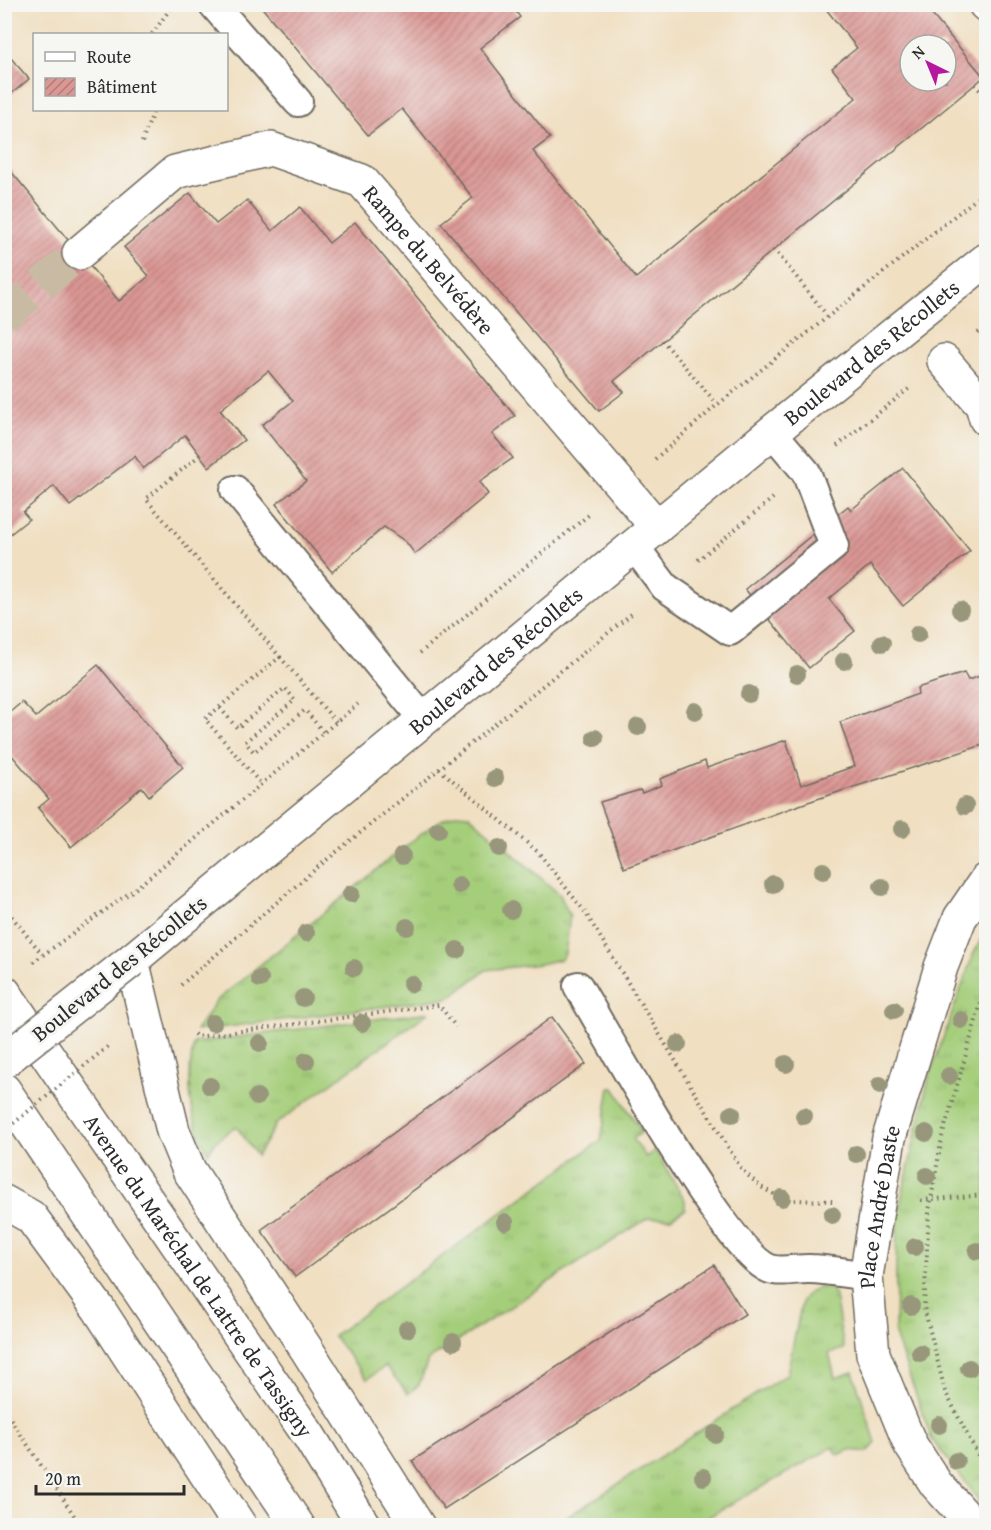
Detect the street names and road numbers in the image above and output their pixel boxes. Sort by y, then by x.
street label: Rampe du Belvédère [356,178,502,341]
street label: Boulevard des Récollets [776,272,966,433]
street label: Boulevard des Récollets [401,579,589,742]
street label: Boulevard des Récollets [25,887,213,1049]
street label: Avenue du Maréchal de Lattre de Tassigny [76,1107,321,1444]
street label: Place André Daste [850,1121,908,1290]

